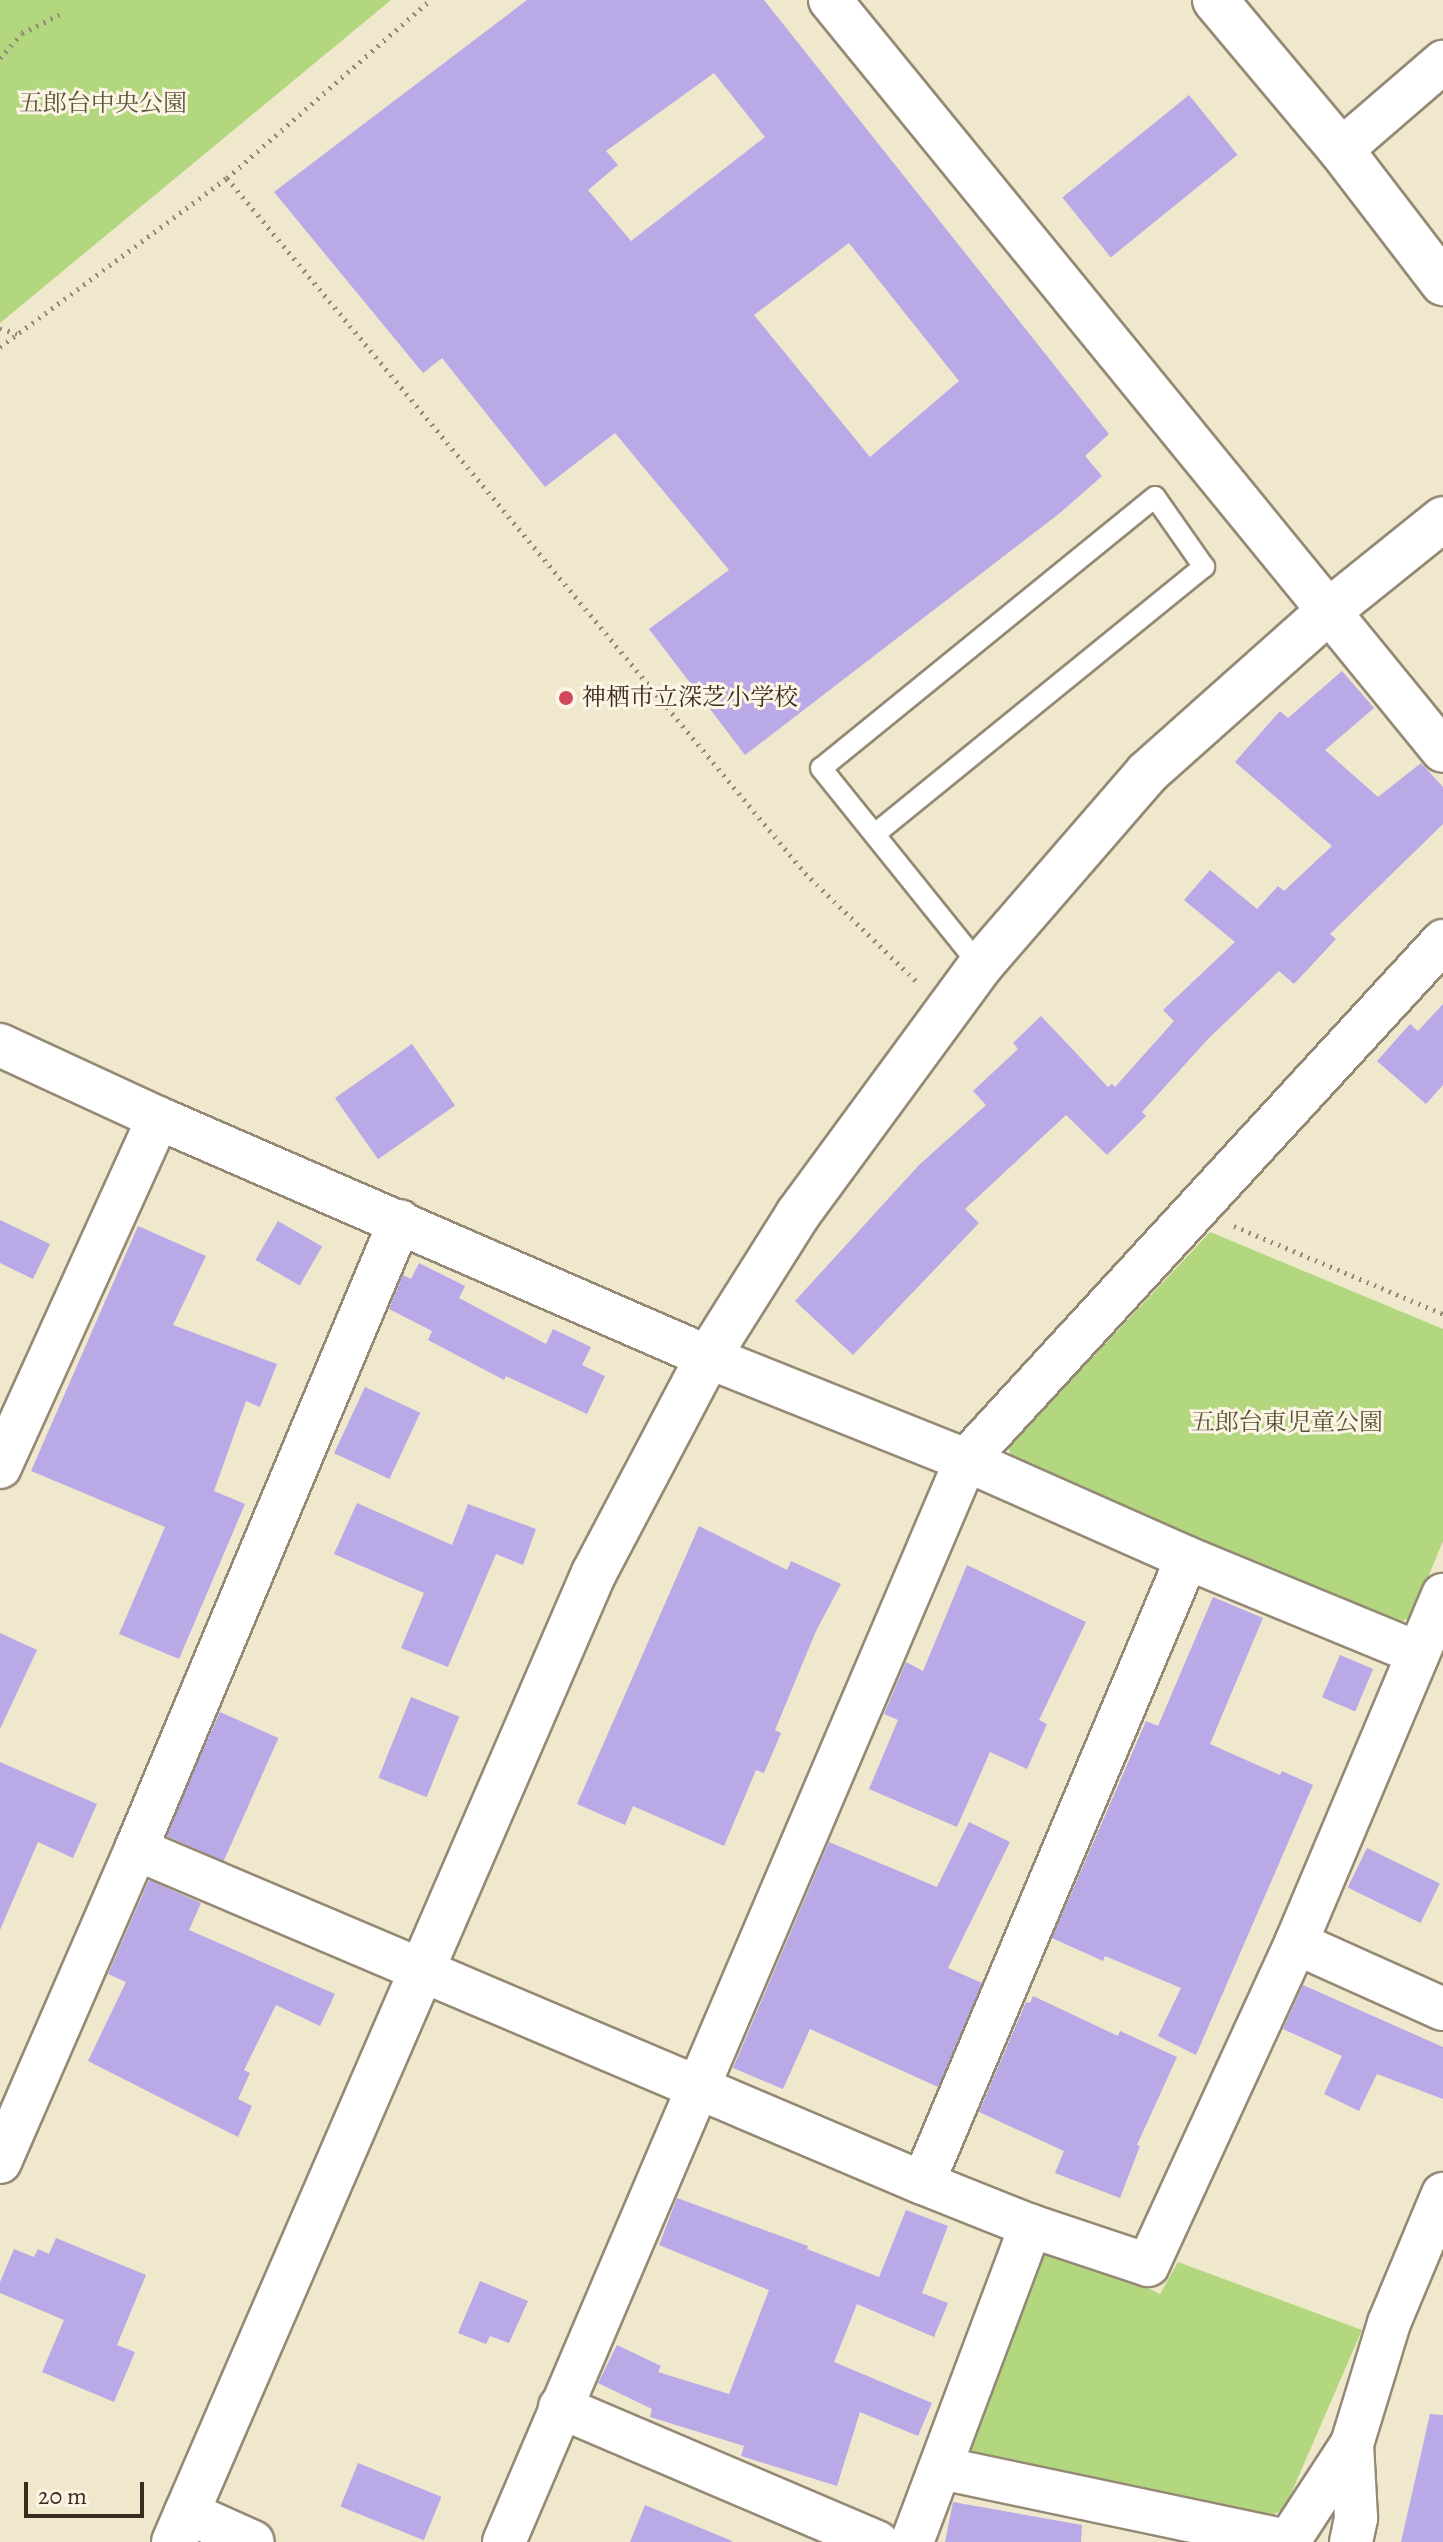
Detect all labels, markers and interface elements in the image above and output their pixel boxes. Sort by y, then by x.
park label: 五郎台中央公園 [19,90,187,118]
place label: 神栖市立深芝小学校 [582,684,798,712]
marker: 神栖市立深芝小学校 [557,689,575,707]
park label: 五郎台東児童公園 [1191,1409,1383,1437]
scale bar [28,2466,148,2516]
text: 20 m [38,2480,87,2512]

